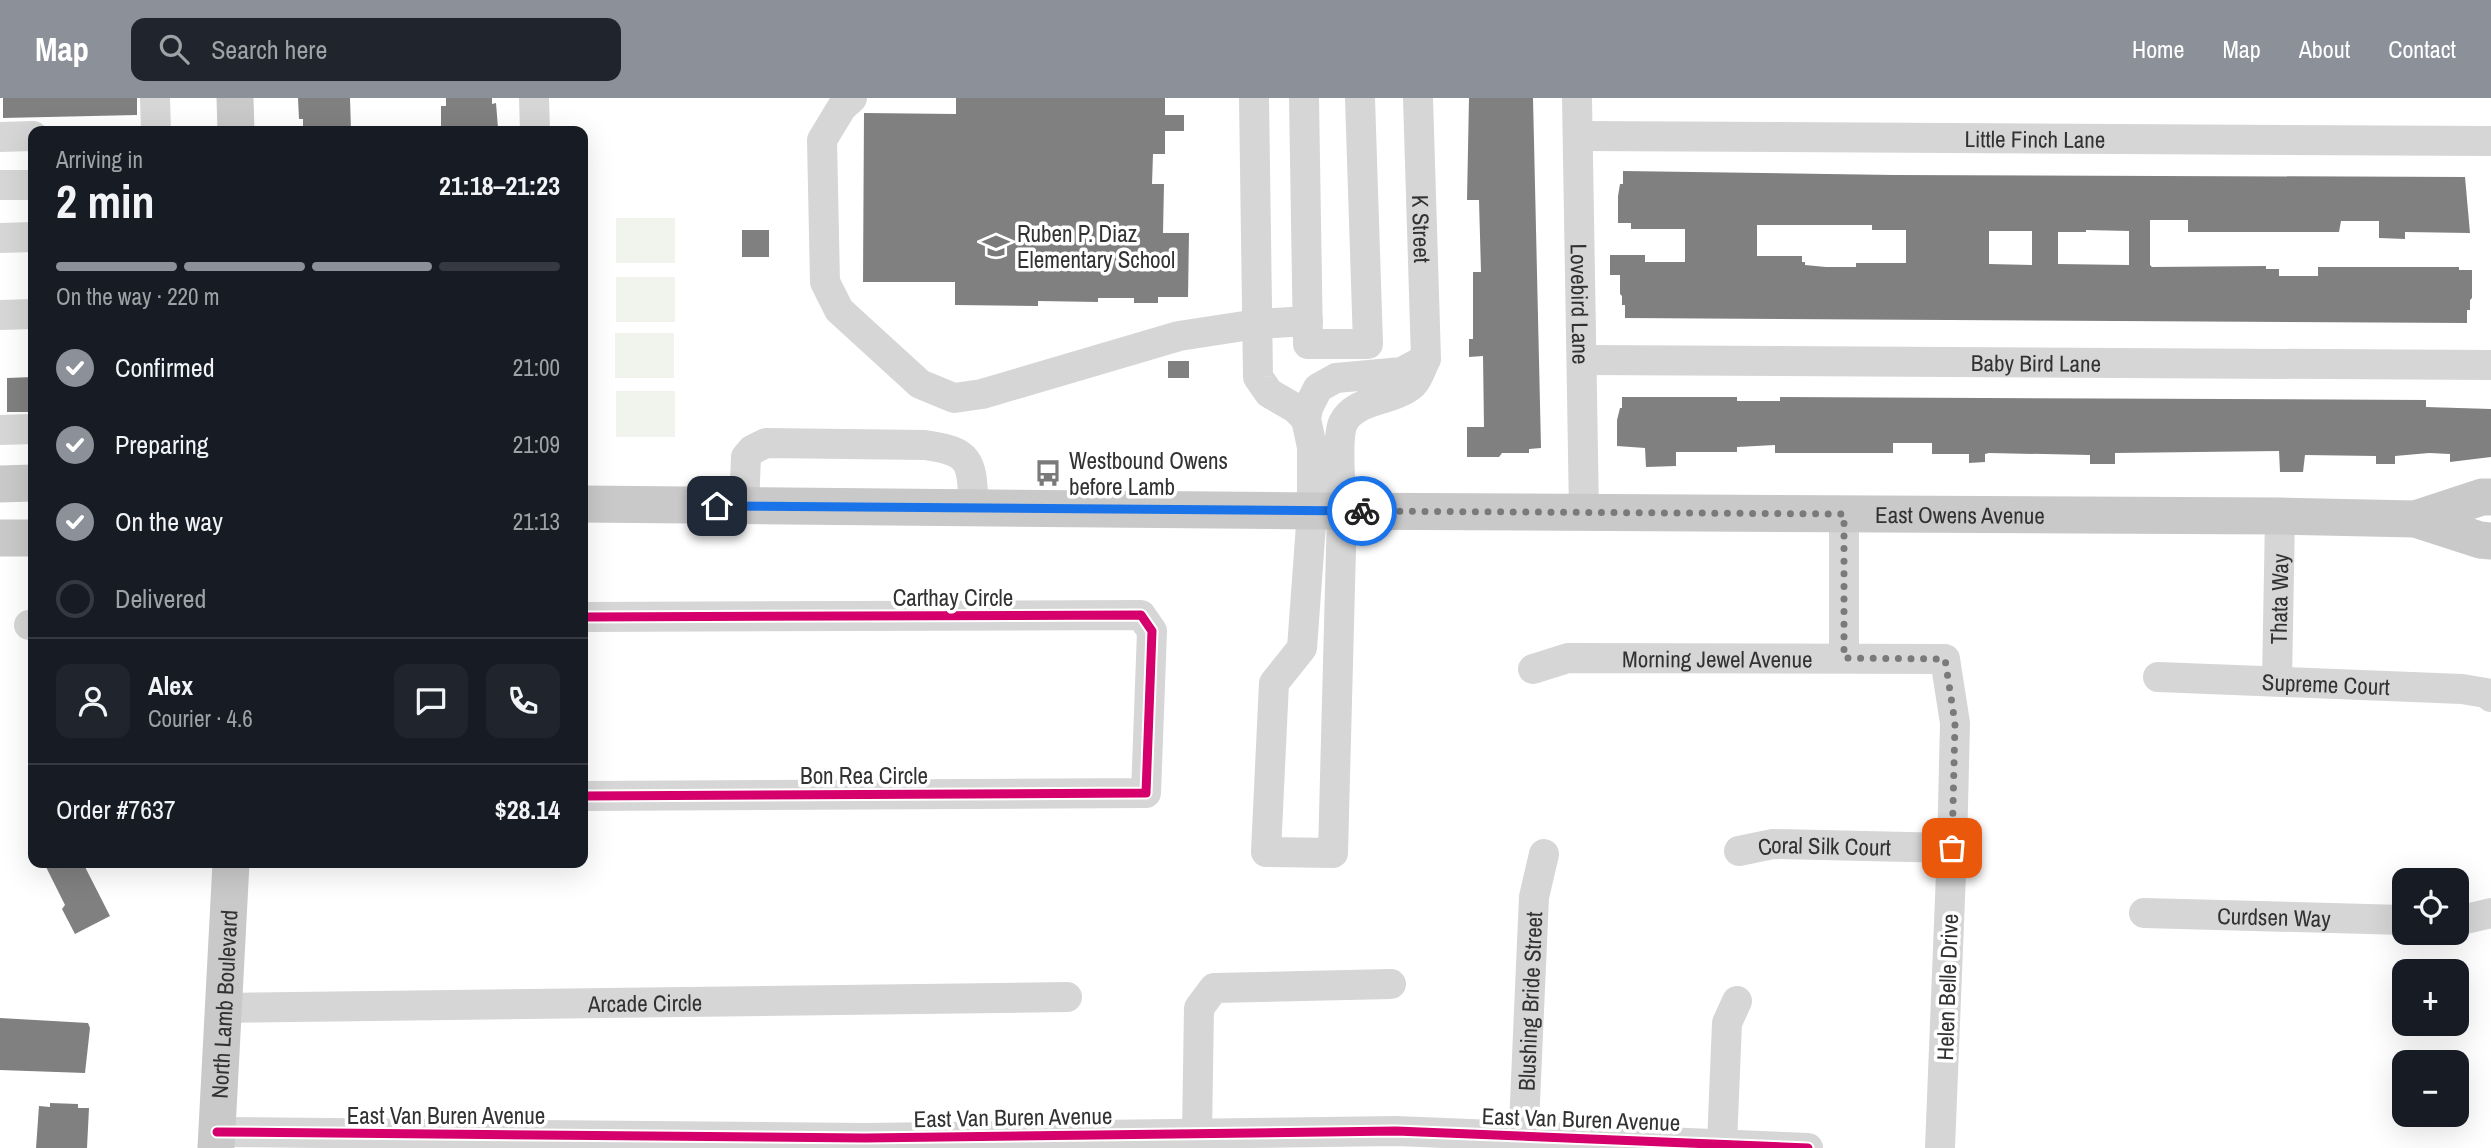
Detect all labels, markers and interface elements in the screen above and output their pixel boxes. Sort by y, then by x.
search box [131,18,621,81]
text: Map [35,27,89,71]
icon: search [155,30,193,68]
text: Search here [211,32,327,67]
text: Home [2132,33,2184,65]
text: Map [2222,33,2261,65]
text: About [2299,33,2350,65]
text: Contact [2388,33,2456,65]
street label: Little Finch Lane [1965,123,2105,154]
text: Arriving in [56,144,143,175]
text: 21:18–21:23 [439,168,560,203]
text: 2 min [56,170,155,232]
street label: K Street [1405,194,1439,264]
place label: Ruben P. Diaz Elementary School [1017,218,1175,275]
school or university icon: Ruben P. Diaz Elementary School [981,231,1011,261]
street label: Lovebird Lane [1564,243,1597,365]
text: On the way · 220 m [56,281,220,312]
street label: Baby Bird Lane [1971,347,2101,378]
icon: check [56,349,94,387]
text: Confirmed [115,350,215,385]
text: 21:00 [513,352,560,383]
icon: check [56,426,94,464]
text: Preparing [115,427,209,462]
text: 21:09 [513,429,560,460]
place label: Westbound Owens before Lamb [1069,445,1228,502]
bus stop icon: Westbound Owens before Lamb [1033,458,1063,488]
pin [687,476,747,536]
courier [1327,476,1397,546]
icon: home [698,487,736,525]
icon: bike [1343,492,1381,530]
street label: East Owens Avenue [1875,498,2045,530]
icon: check [56,503,94,541]
text: On the way [115,504,223,539]
text: 21:13 [513,506,560,537]
street label: Thata Way [2262,553,2295,645]
text: Delivered [115,581,206,616]
street label: Carthay Circle [893,582,1013,613]
street label: Morning Jewel Avenue [1622,643,1813,674]
button: person [56,664,130,738]
button: chat [394,664,468,738]
button: phone [486,664,560,738]
street label: Supreme Court [2261,666,2390,702]
text: Alex [148,668,193,703]
text: Courier · 4.6 [148,703,253,734]
street label: Bon Rea Circle [800,760,928,791]
text: Order #7637 [56,792,176,827]
text: $28.14 [495,792,560,827]
pin [1922,818,1982,878]
street label: Coral Silk Court [1755,828,1891,862]
icon: bag [1933,829,1971,867]
map controls [2392,868,2469,1127]
button: locate [2392,868,2469,945]
street label: Curdsen Way [2217,899,2332,934]
street label: North Lamb Boulevard [203,909,244,1099]
street label: Blushing Bride Street [1510,911,1549,1091]
street label: Helen Belle Drive [1929,913,1965,1061]
button: + [2392,959,2469,1036]
street label: Arcade Circle [587,986,702,1019]
button: − [2392,1050,2469,1127]
street label: East Van Buren Avenue [347,1100,545,1131]
street label: East Van Buren Avenue [913,1100,1113,1134]
street label: East Van Buren Avenue [1481,1100,1681,1138]

